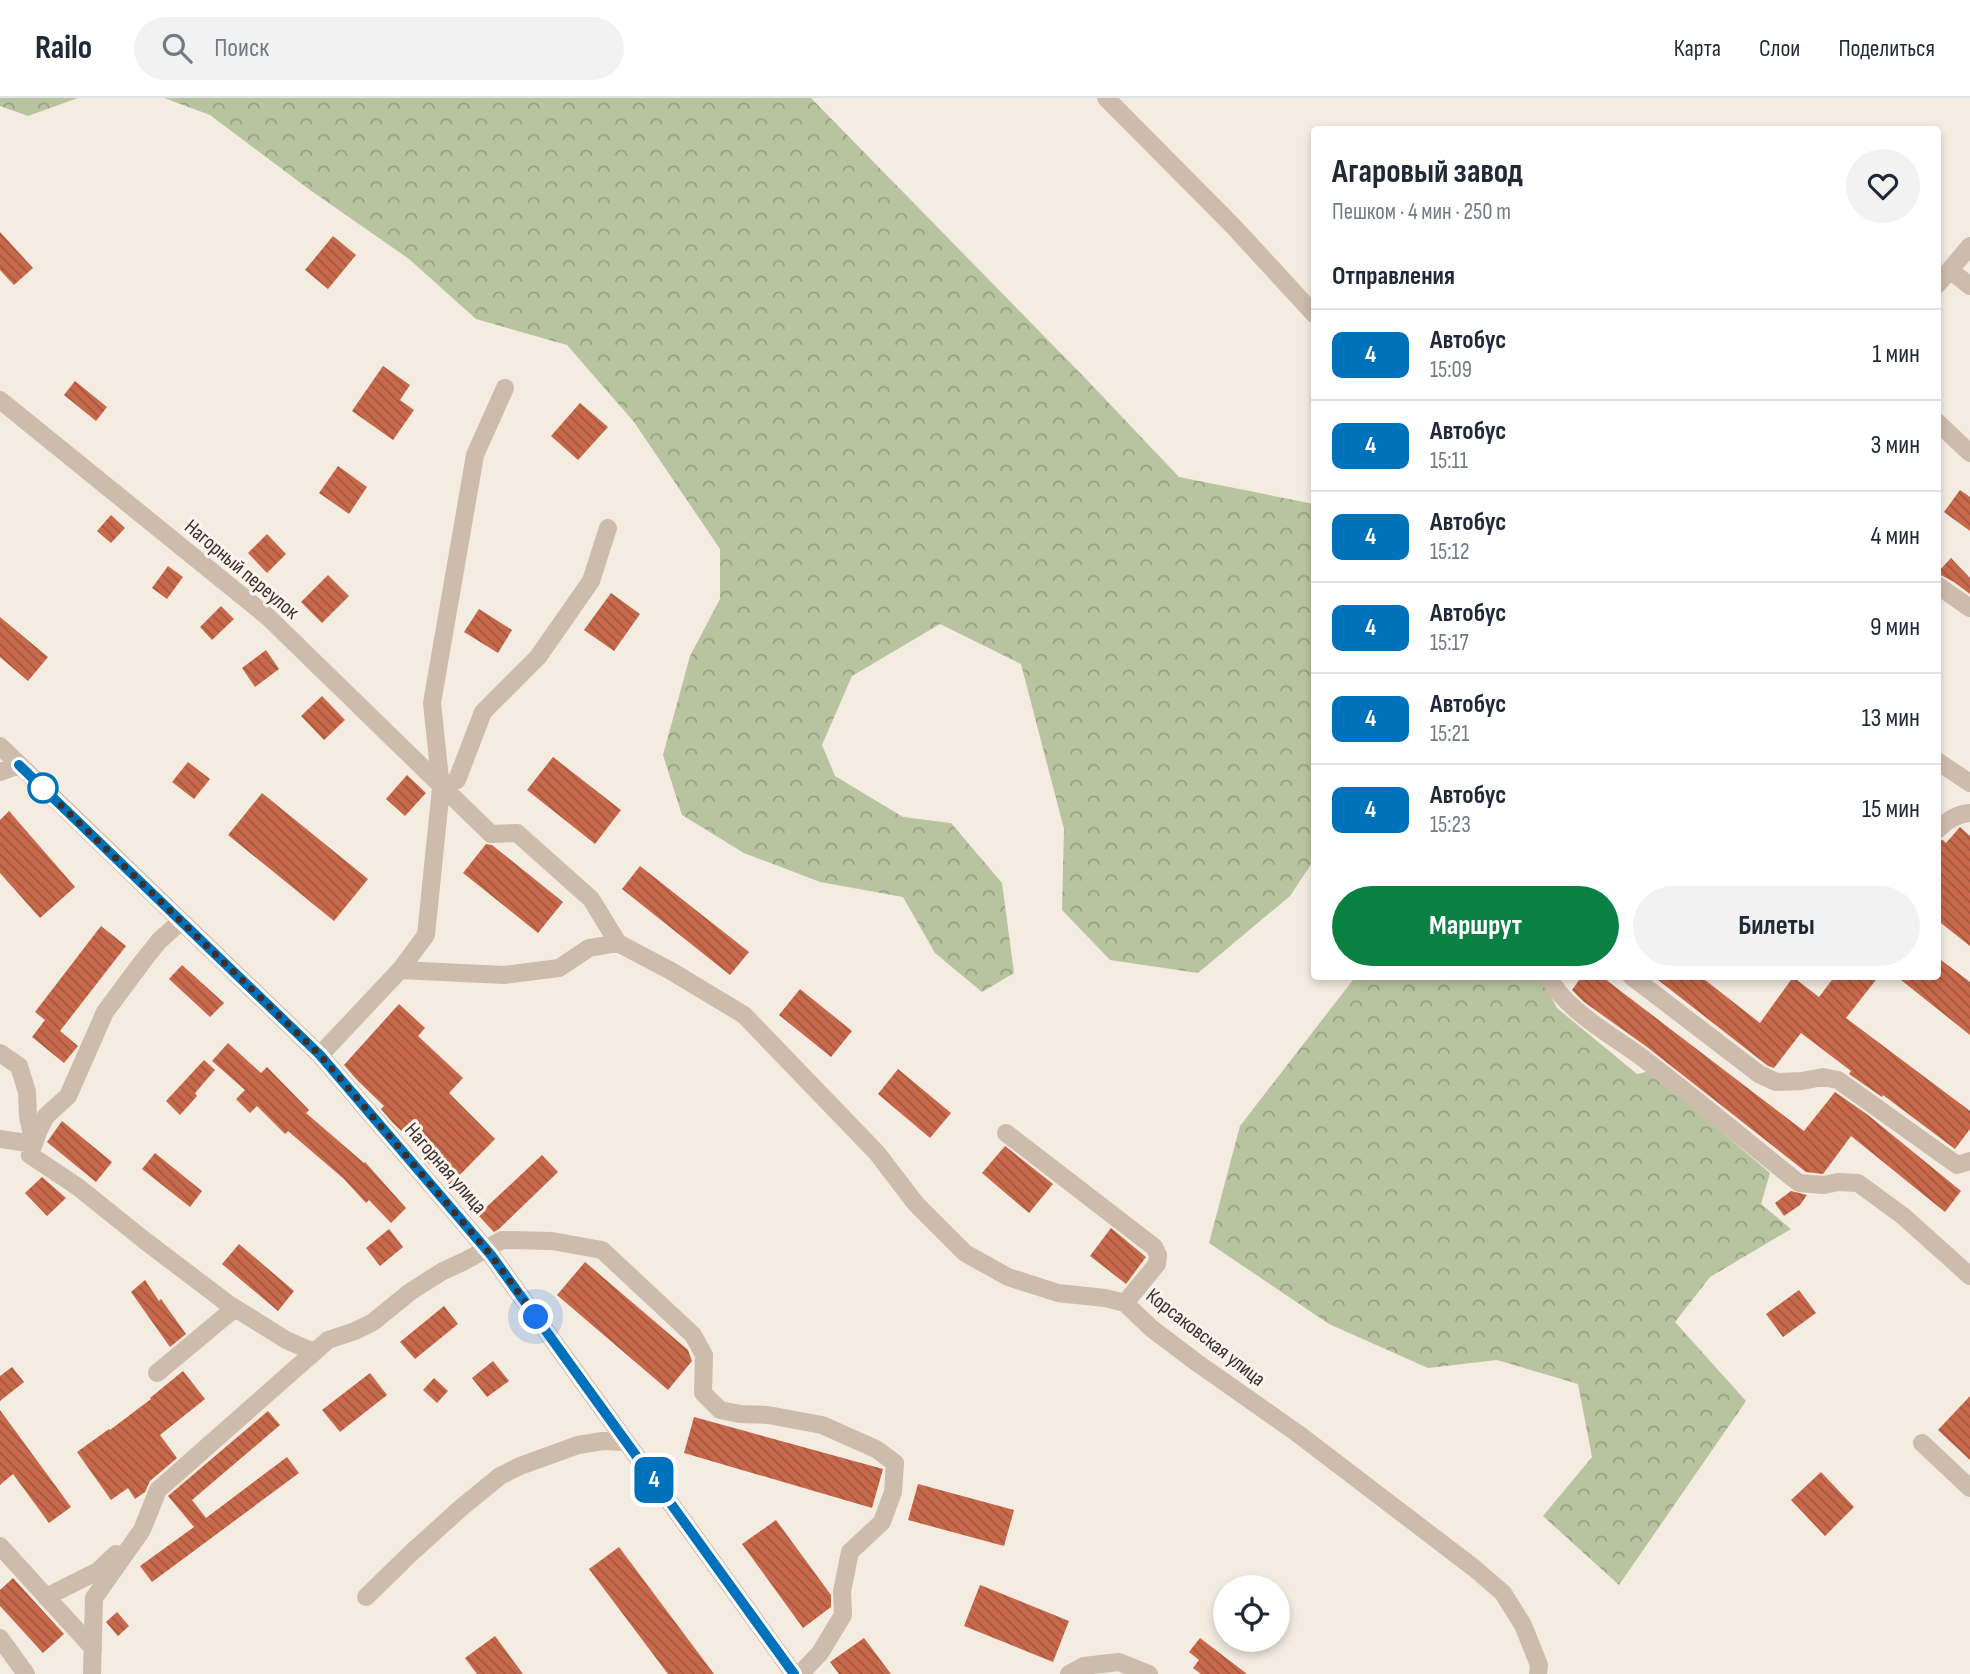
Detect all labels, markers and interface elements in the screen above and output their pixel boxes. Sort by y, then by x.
search box [134,17,624,80]
text: Railo [35,28,92,68]
icon: search [158,29,196,67]
text: Поиск [214,33,269,64]
text: Карта [1674,34,1721,63]
text: Слои [1759,34,1800,63]
text: Поделиться [1838,34,1935,63]
button: heart [1846,149,1920,223]
text: Агаровый завод [1332,152,1523,192]
text: Пешком · 4 мин · 250 m [1332,198,1511,226]
text: Отправления [1332,261,1455,292]
text: Автобус [1430,325,1506,356]
text: 1 мин [1872,339,1920,370]
text: 4 [1365,340,1376,369]
text: 15:09 [1430,356,1472,384]
text: Автобус [1430,416,1506,447]
text: 3 мин [1871,430,1920,461]
text: 4 [1365,431,1376,460]
text: 15:11 [1430,447,1468,475]
text: Автобус [1430,507,1506,538]
street label: Нагорный переулок [179,514,304,625]
text: 4 мин [1871,521,1920,552]
text: 4 [1365,522,1376,551]
text: 15:12 [1430,538,1469,566]
text: Автобус [1430,598,1506,629]
text: 9 мин [1870,612,1920,643]
text: 4 [1365,613,1376,642]
text: 15:17 [1430,629,1469,657]
text: Автобус [1430,689,1506,720]
text: 13 мин [1861,703,1920,734]
text: 4 [1365,704,1376,733]
text: 15:21 [1430,720,1469,748]
unlabelled marker [28,773,58,803]
text: Автобус [1430,780,1506,811]
text: 15 мин [1862,794,1920,825]
text: 4 [1365,795,1376,824]
text: 15:23 [1430,811,1471,839]
button: Маршрут [1332,886,1619,966]
button: Билеты [1633,886,1920,966]
street label: Нагорная улица [399,1118,492,1219]
street label: Корсаковская улица [1141,1283,1270,1392]
your location [518,1299,553,1334]
line badge: 4 [631,1457,677,1503]
text: 4 [648,1465,660,1494]
map controls [1213,1575,1290,1652]
button: locate [1213,1575,1290,1652]

